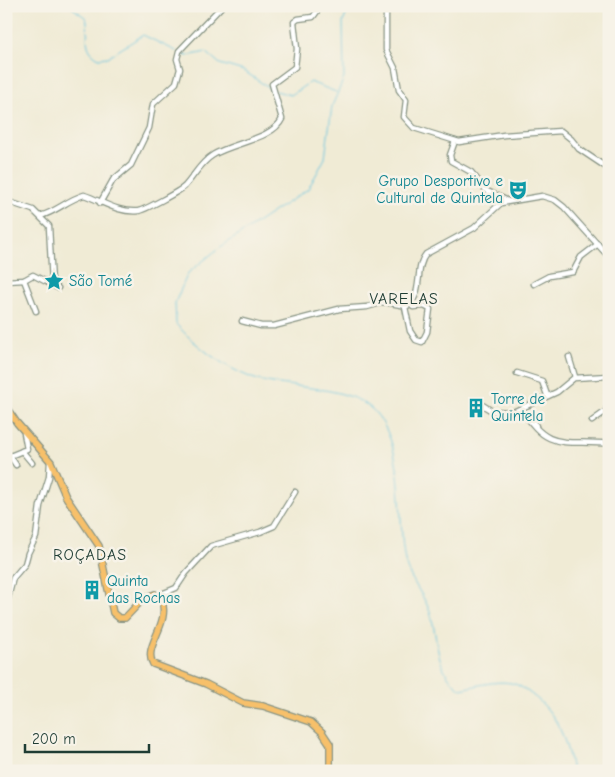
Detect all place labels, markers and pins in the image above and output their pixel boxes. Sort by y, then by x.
place label: Grupo Desportivo e Cultural de Quintela [376,172,503,207]
theatre icon: Grupo Desportivo e Cultural de Quintela [507,179,529,201]
place icon: São Tomé [43,270,65,292]
place label: São Tomé [69,272,133,290]
place label: Torre de Quintela [491,390,545,425]
building icon: Torre de Quintela [465,397,487,419]
place label: Quinta das Rochas [107,572,180,607]
building icon: Quinta das Rochas [81,579,103,601]

